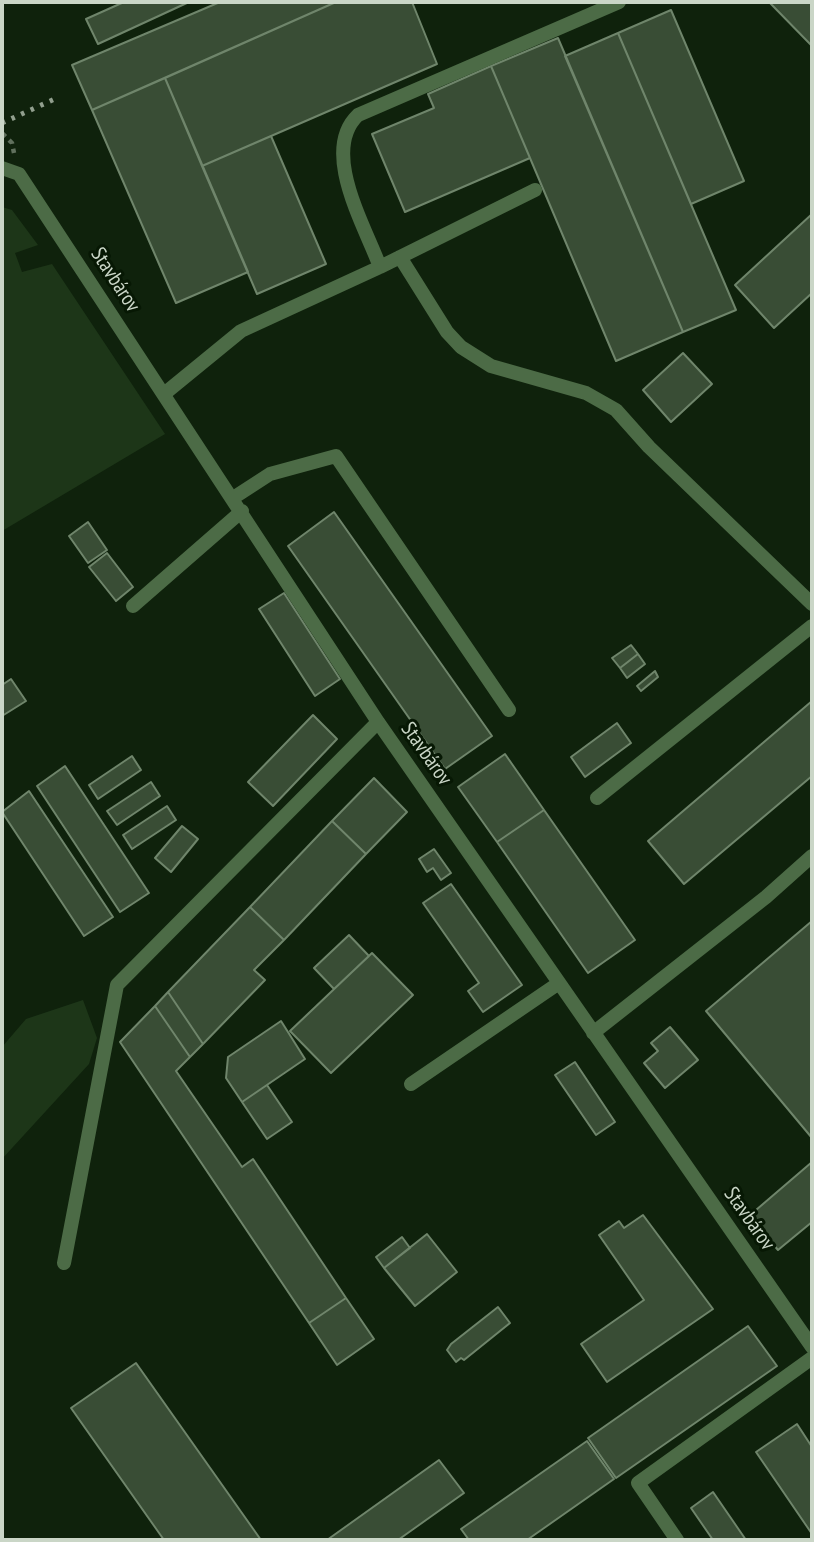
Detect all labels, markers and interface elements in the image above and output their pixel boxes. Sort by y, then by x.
street label: Stavbárov [85,243,145,317]
street label: Stavbárov [395,717,457,791]
street label: Stavbárov [718,1182,780,1256]

